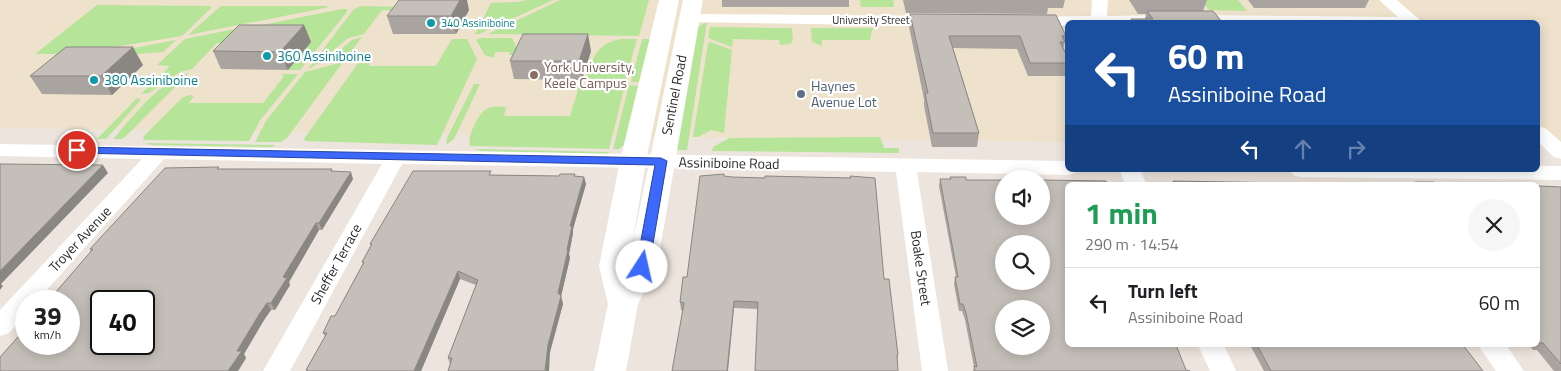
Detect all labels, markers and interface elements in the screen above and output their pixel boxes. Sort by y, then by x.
street label: University Street [832,12,910,28]
place label: 340 Assiniboine [441,15,515,31]
marker: 340 Assiniboine [425,17,437,29]
text: 60 m [1168,29,1244,83]
icon: left [1085,40,1150,105]
place label: 360 Assiniboine [277,45,371,66]
marker: 360 Assiniboine [261,50,273,62]
street label: Sentinel Road [655,53,692,137]
place label: York University, Keele Campus [544,56,635,93]
place label: 380 Assiniboine [104,69,198,90]
marker: York University, Keele Campus [528,69,540,81]
marker: 380 Assiniboine [88,74,100,86]
place label: Haynes Avenue Lot [811,75,877,112]
text: Assiniboine Road [1168,77,1326,111]
marker: Haynes Avenue Lot [795,88,807,100]
pin [56,129,98,171]
icon: left [1236,135,1264,163]
icon: ahead [1289,135,1317,163]
icon: right [1342,135,1370,163]
icon: arrive [63,136,91,164]
street label: Assiniboine Road [678,151,780,174]
map controls [995,170,1050,355]
button: sound [995,170,1050,225]
text: 1 min [1085,190,1158,236]
button: close [1468,199,1520,251]
street label: Troyer Avenue [43,201,116,276]
street label: Sheffer Terrace [305,220,366,308]
street label: Boake Street [906,229,937,307]
text: 290 m · 14:54 [1085,232,1179,256]
button: search [995,235,1050,290]
position arrow [615,240,667,292]
text: Turn left [1128,276,1198,305]
text: 60 m [1479,288,1520,317]
icon: left [1085,289,1113,317]
speed limit sign: 40 [90,290,155,355]
text: 39 [33,297,62,335]
button: layers [995,300,1050,355]
text: Assiniboine Road [1128,305,1243,329]
text: km/h [34,325,61,344]

